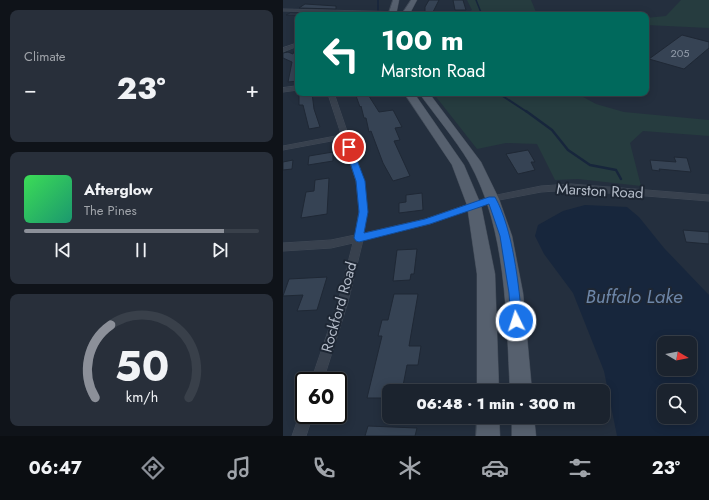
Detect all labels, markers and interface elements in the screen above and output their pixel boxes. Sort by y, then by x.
text: 100 m [381,20,464,61]
icon: left [315,28,367,80]
house number: 205 [670,45,690,61]
text: Climate [24,47,65,66]
text: Marston Road [381,58,486,84]
text: 23° [117,67,166,110]
text: − [24,73,37,105]
text: + [245,73,259,105]
pin [332,130,366,164]
icon: arrive [338,136,360,158]
street label: Marston Road [556,178,644,204]
text: Afterglow [84,179,153,201]
text: The Pines [84,201,137,220]
icon: previous [52,239,74,261]
icon: pause [130,239,152,261]
icon: next [209,239,231,261]
street label: Rockford Road [316,259,362,355]
water label: Buffalo Lake [585,283,683,310]
position arrow [495,300,537,342]
text: 50 [114,336,169,397]
north arrow [657,336,697,376]
map controls [657,336,697,424]
speed limit sign: 60 [295,372,347,424]
button: search [657,384,697,424]
text: km/h [125,387,158,407]
text: 06:48 · 1 min · 300 m [416,393,576,415]
icon: directions [139,454,167,482]
icon: music [225,454,253,482]
icon: phone [310,454,338,482]
icon: climate [396,454,424,482]
icon: car [481,454,509,482]
icon: filters [566,454,594,482]
text: 06:47 [29,455,82,481]
text: 23° [652,455,680,481]

